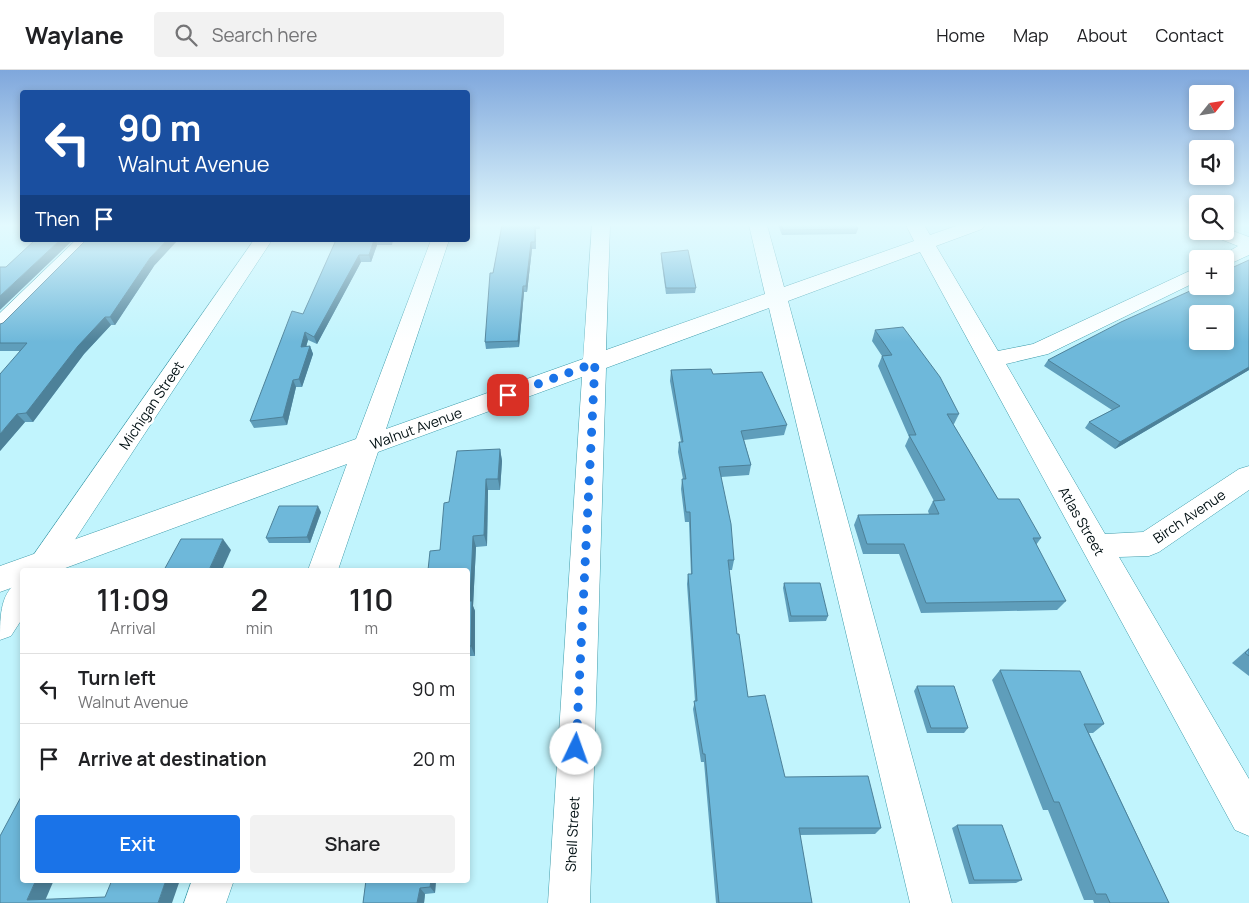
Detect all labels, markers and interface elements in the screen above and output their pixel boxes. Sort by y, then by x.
search box [154,12,504,57]
text: Waylane [25,18,124,51]
icon: search [172,21,200,49]
text: Search here [212,22,317,48]
text: Home [936,23,985,47]
text: Map [1013,23,1049,47]
text: About [1077,23,1127,47]
text: Contact [1155,23,1224,47]
north arrow [1189,85,1234,130]
map controls [1189,85,1234,350]
text: 90 m [118,104,201,152]
icon: left [35,110,100,175]
button: sound [1189,140,1234,185]
text: Walnut Avenue [118,149,270,179]
button: search [1189,195,1234,240]
icon: arrive [90,205,118,233]
text: Then [35,206,80,232]
button: + [1189,250,1234,295]
button: − [1189,305,1234,350]
street label: Michigan Street [114,357,188,453]
pin [487,374,529,416]
icon: arrive [494,381,522,409]
street label: Walnut Avenue [367,403,465,453]
street label: Atlas Street [1055,483,1110,559]
street label: Birch Avenue [1149,485,1229,547]
text: 11:09 [96,579,169,620]
text: 2 [250,579,268,620]
text: 110 [349,579,394,620]
text: Arrival [110,617,156,639]
text: min [246,617,273,639]
text: m [365,617,378,639]
text: Turn left [78,665,156,691]
icon: left [35,675,63,703]
text: 90 m [412,676,455,702]
text: Walnut Avenue [78,691,188,713]
position arrow [549,722,601,774]
icon: arrive [35,745,63,773]
text: Arrive at destination [78,746,267,772]
text: 20 m [413,746,455,772]
street label: Shell Street [561,795,583,872]
button: Exit [35,815,240,873]
button: Share [250,815,455,873]

